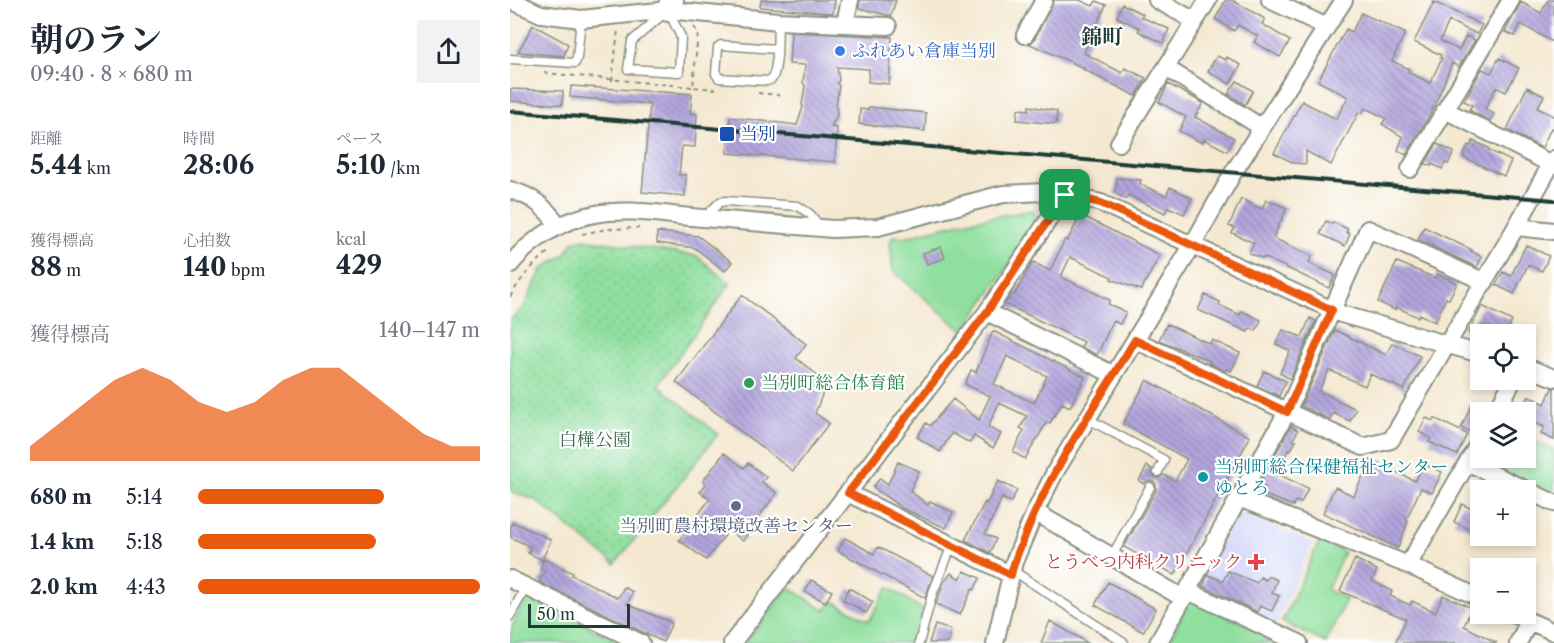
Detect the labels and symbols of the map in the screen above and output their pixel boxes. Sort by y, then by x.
district label: 錦町 [1081,24,1123,49]
place label: ふれあい倉庫当別 [852,40,996,62]
marker: ふれあい倉庫当別 [833,44,847,58]
place label: 当別 [740,123,776,145]
marker: 当別 [718,125,736,143]
pin [1039,169,1090,220]
place label: 当別町総合体育館 [761,372,905,394]
marker: 当別町総合体育館 [742,376,756,390]
park label: 白樺公園 [559,429,631,451]
place label: 当別町総合保健福祉センター ゆとろ [1215,456,1448,499]
marker: 当別町総合保健福祉センター ゆとろ [1196,470,1210,484]
marker: 当別町農村環境改善センター [729,499,743,513]
place label: 当別町農村環境改善センター [619,515,853,537]
place label: とうべつ内科クリニック [1045,551,1242,573]
marker: とうべつ内科クリニック [1247,553,1265,571]
scale bar [528,601,630,628]

